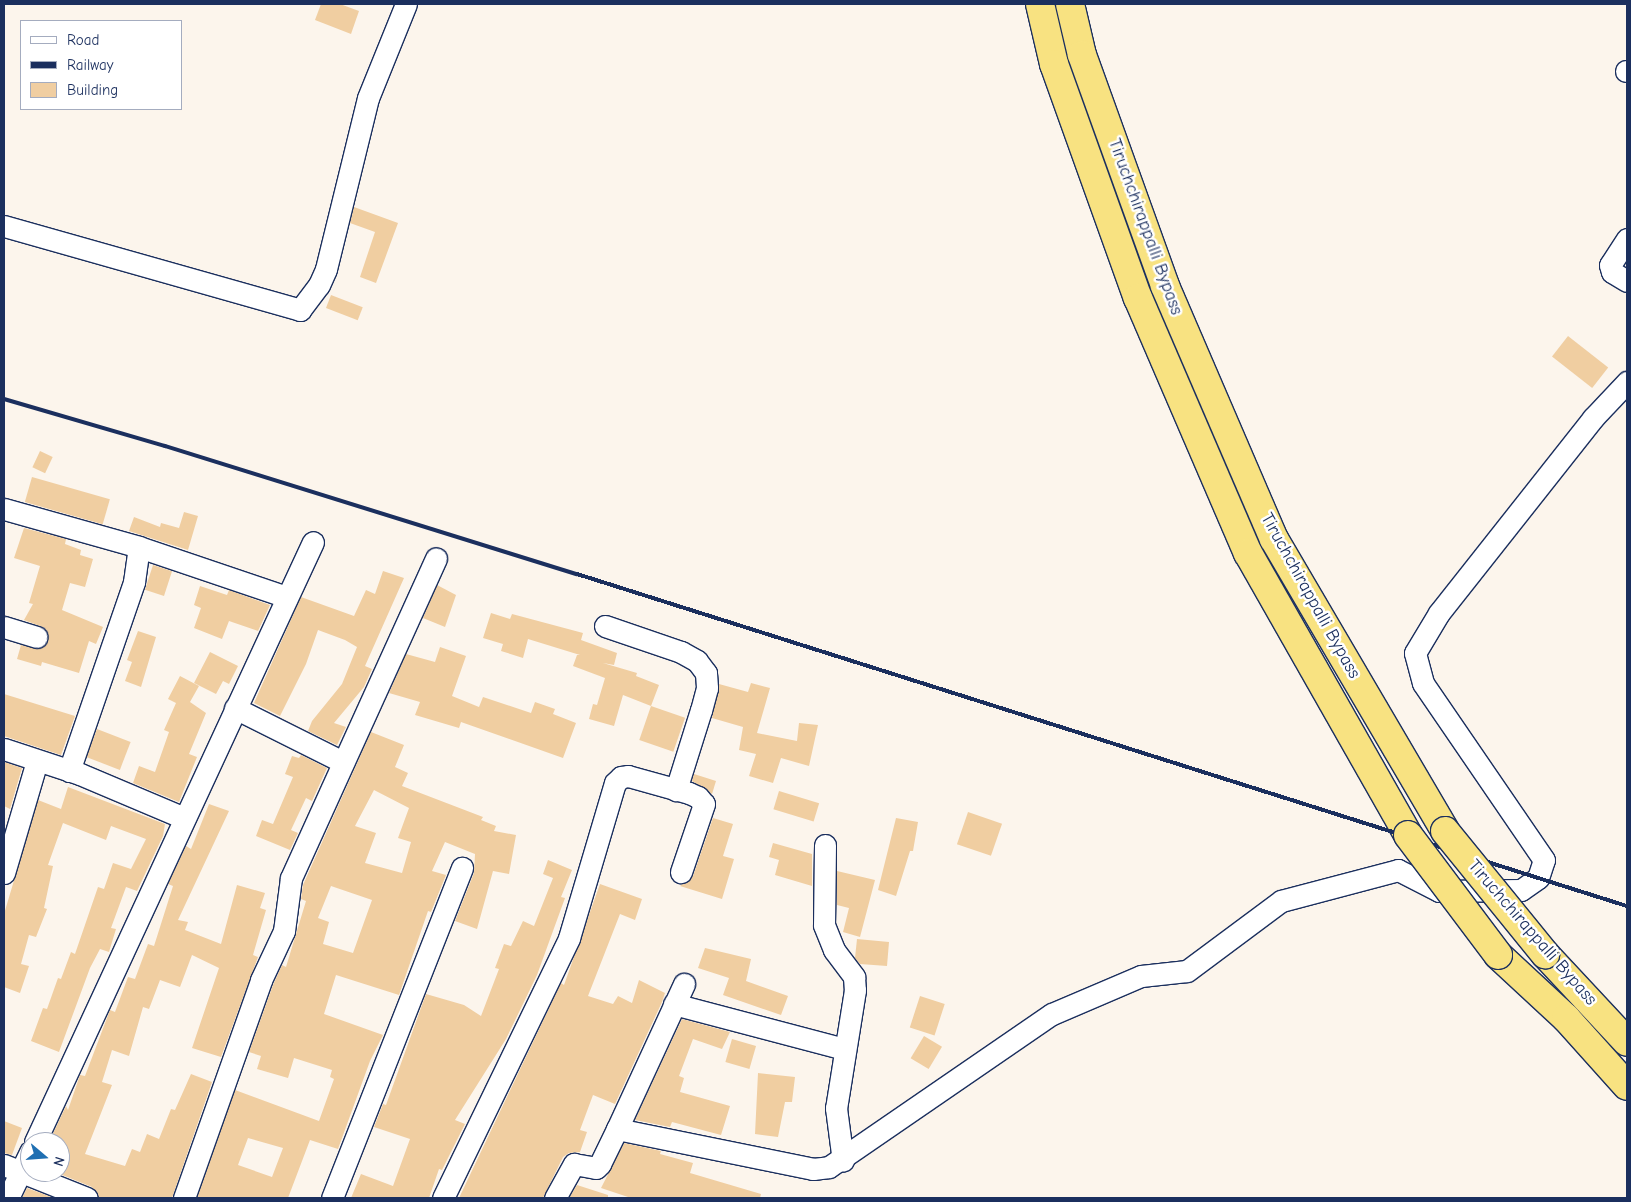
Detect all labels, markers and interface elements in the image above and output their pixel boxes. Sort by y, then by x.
legend [20,20,182,110]
text: Road [67,31,99,49]
text: Railway [67,56,113,74]
text: Building [67,81,118,99]
street label: Tiruchchirappalli Bypass [1103,136,1187,318]
street label: Tiruchchirappalli Bypass [1255,509,1365,683]
street label: Tiruchchirappalli Bypass [1463,856,1601,1010]
north arrow [20,1132,70,1182]
text: N [49,1155,68,1168]

